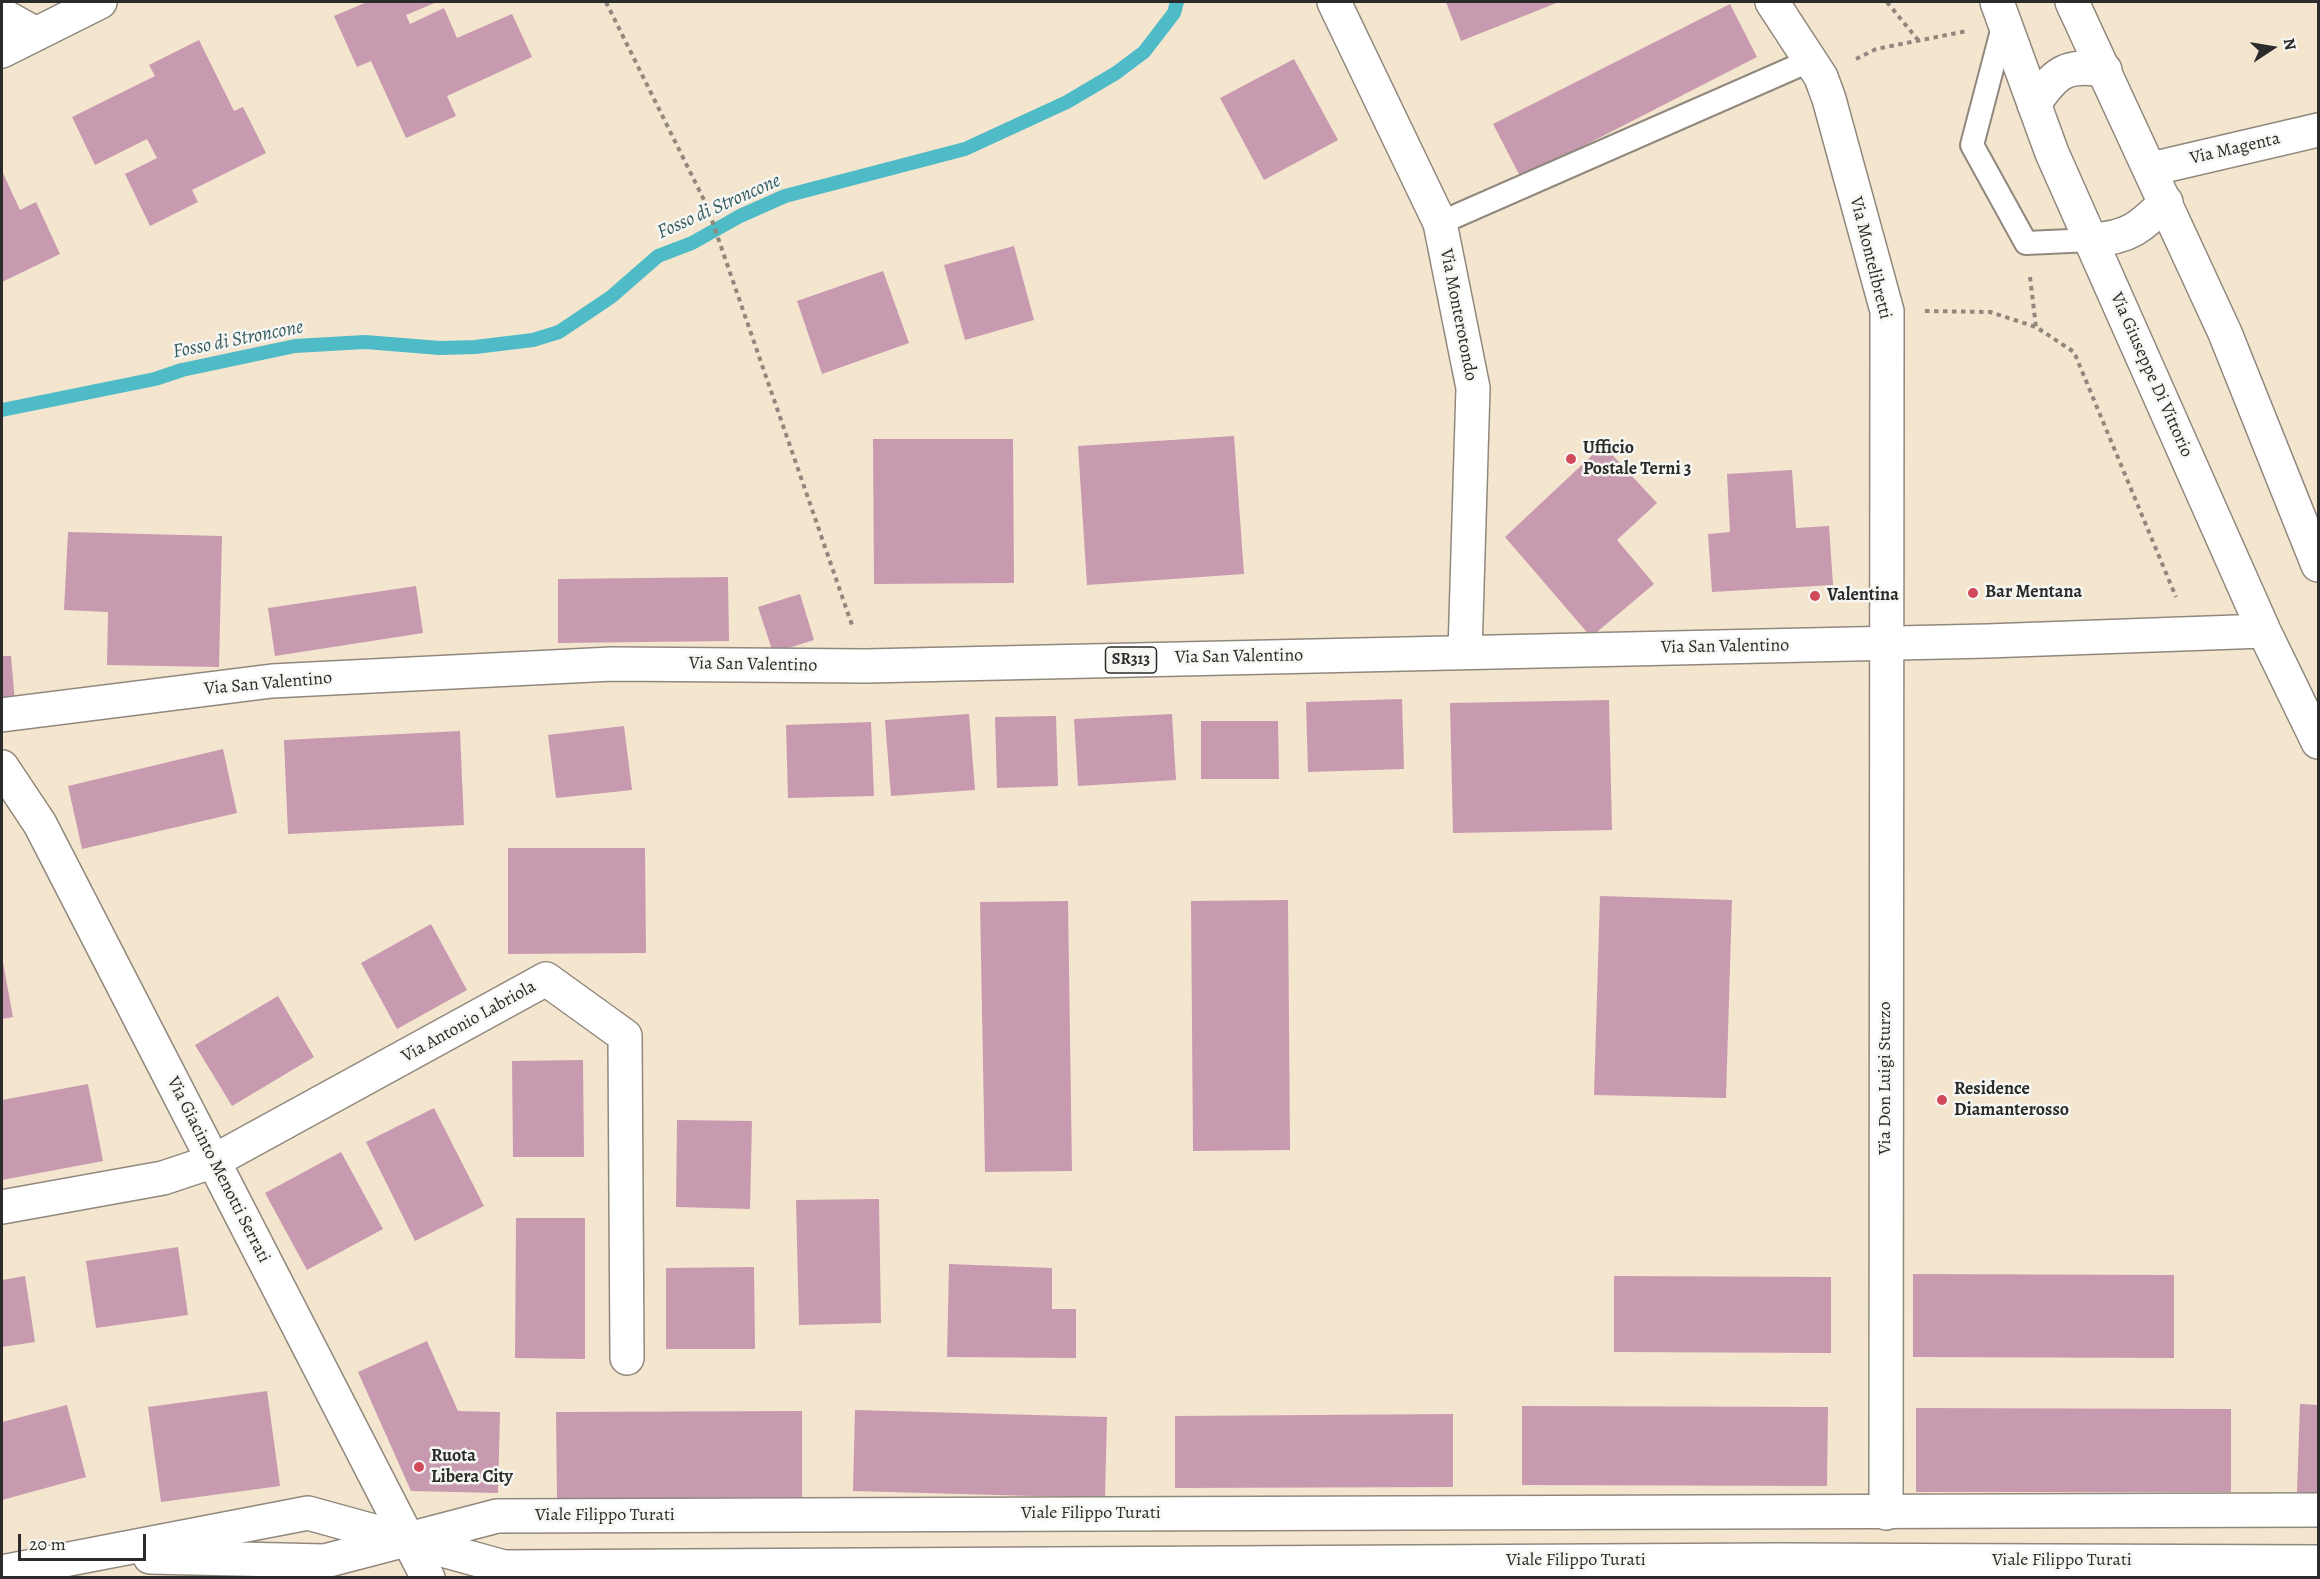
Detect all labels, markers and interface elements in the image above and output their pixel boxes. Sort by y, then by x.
north arrow [2242,18,2302,78]
text: N [2278,36,2302,52]
street label: Via Magenta [2188,128,2282,170]
water label: Fosso di Stroncone [654,169,784,245]
street label: Via Montelibretti [1844,195,1896,321]
street label: Via Monterotondo [1435,247,1481,383]
street label: Via Giuseppe Di Vittorio [2105,289,2197,461]
water label: Fosso di Stroncone [171,316,305,364]
place label: Ufficio Postale Terni 3 [1583,438,1692,480]
marker: Ufficio Postale Terni 3 [1564,452,1578,466]
place label: Bar Mentana [1985,582,2082,604]
place label: Valentina [1827,585,1899,607]
marker: Bar Mentana [1966,586,1980,600]
marker: Valentina [1808,589,1822,603]
street label: Via San Valentino [1661,635,1789,659]
street label: Via San Valentino [1175,645,1303,669]
road number: SR313 [1106,647,1156,673]
street label: Via San Valentino [689,653,817,677]
street label: Via San Valentino [203,668,333,700]
street label: Via Antonio Labriola [398,976,540,1068]
street label: Via Don Luigi Sturzo [1875,1001,1897,1155]
street label: Via Giacinto Menotti Serrati [162,1073,274,1267]
place label: Residence Diamanterosso [1954,1079,2069,1122]
marker: Residence Diamanterosso [1935,1093,1949,1107]
place label: Ruota Libera City [431,1446,513,1488]
marker: Ruota Libera City [412,1460,426,1474]
street label: Viale Filippo Turati [1021,1503,1161,1525]
street label: Viale Filippo Turati [535,1505,675,1527]
scale bar [21,1522,148,1560]
text: 20 m [29,1532,66,1556]
street label: Viale Filippo Turati [1506,1550,1646,1572]
street label: Viale Filippo Turati [1992,1550,2132,1572]

